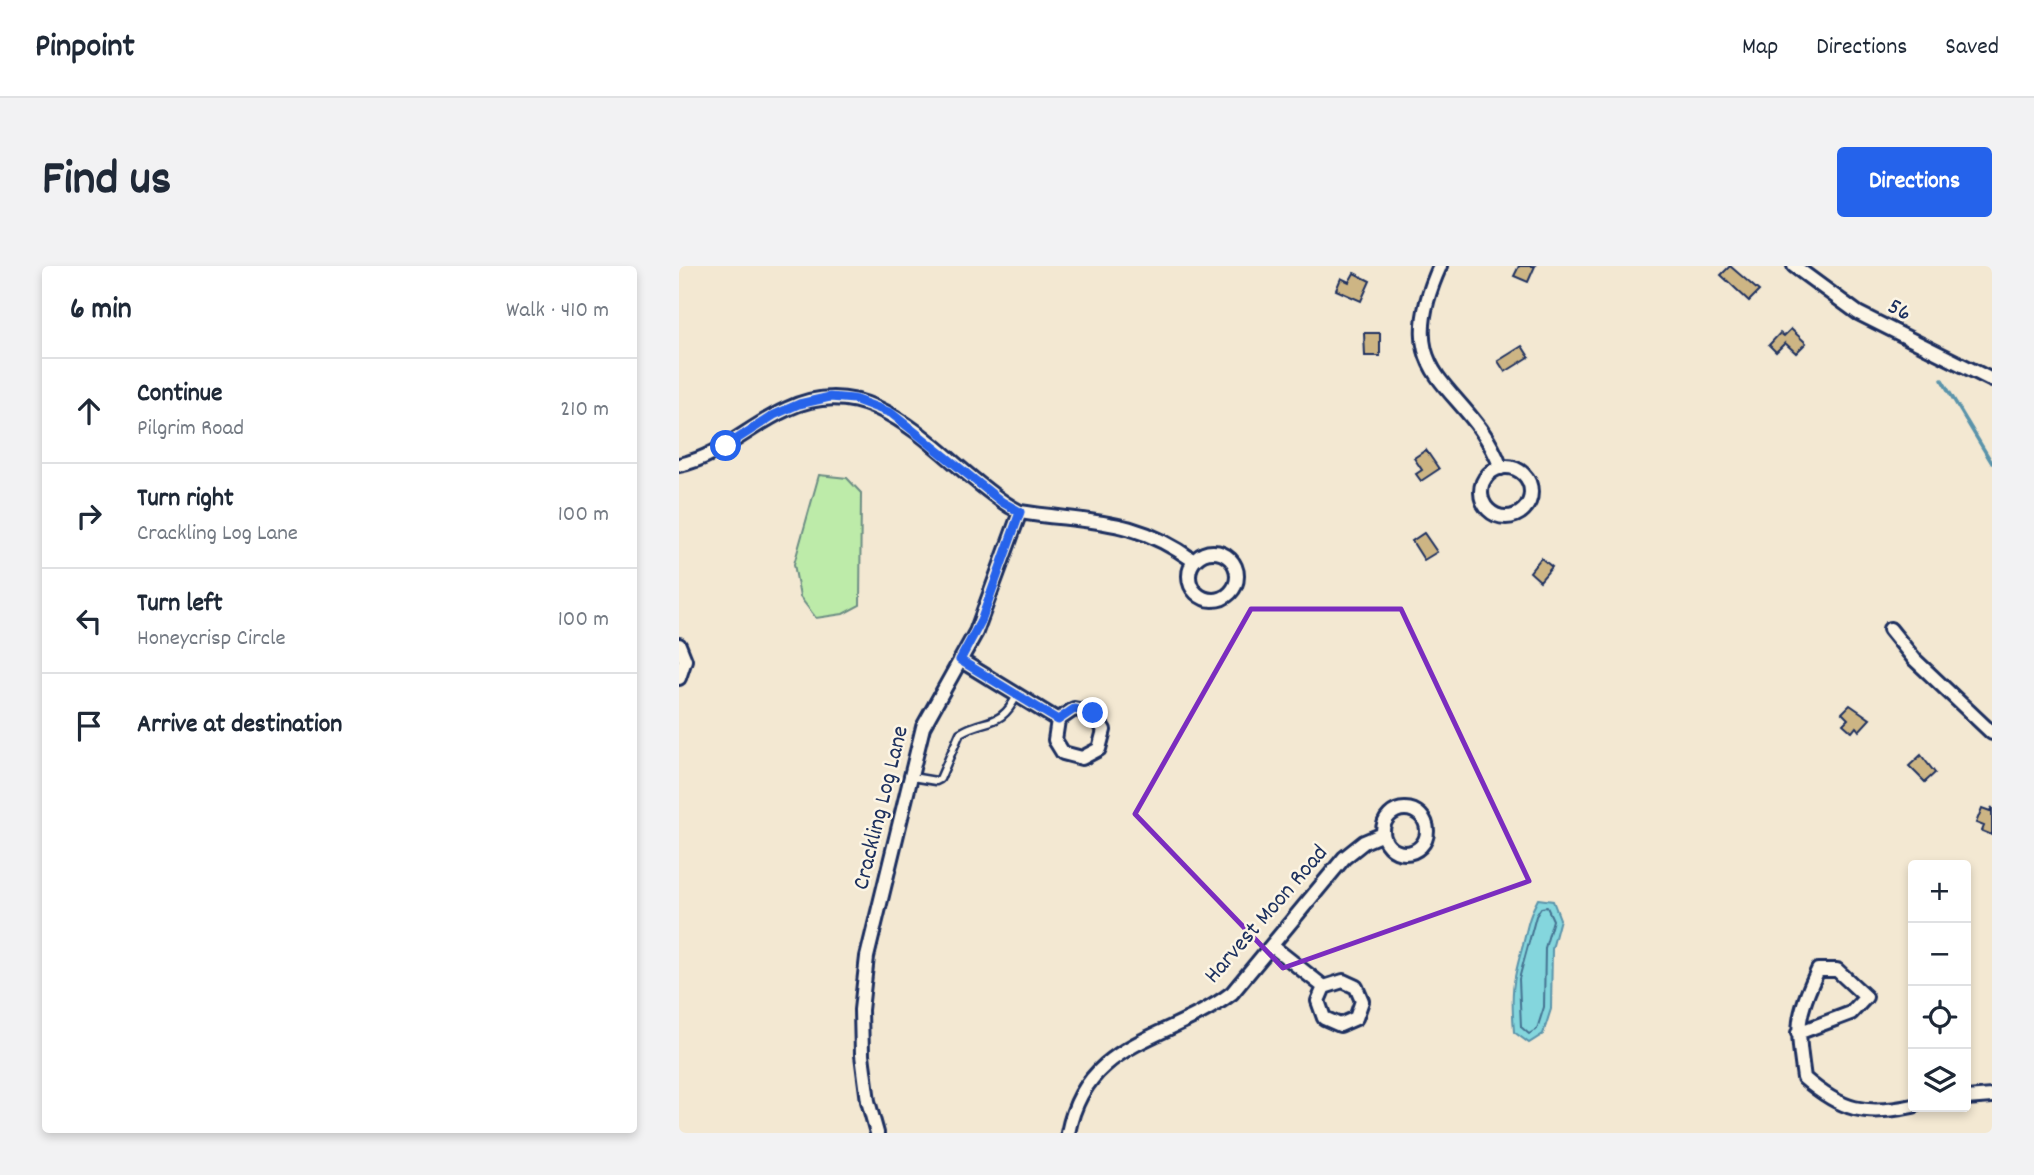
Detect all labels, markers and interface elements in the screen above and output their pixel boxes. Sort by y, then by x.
text: Pinpoint [35,25,135,72]
text: Map [1742,31,1778,65]
text: Directions [1816,31,1907,65]
text: Saved [1945,31,1999,65]
text: Find us [42,147,171,217]
button: Directions [1837,147,1992,217]
text: 6 min [70,290,132,333]
street label: 56 [1881,291,1917,331]
text: Walk · 410 m [506,295,609,328]
text: Continue [137,376,222,413]
icon: ahead [70,392,108,430]
text: 210 m [560,394,609,427]
text: Pilgrim Road [137,413,244,446]
route start [710,430,741,461]
text: Turn right [137,481,234,518]
icon: right [70,497,108,535]
text: 100 m [558,499,609,532]
text: Crackling Log Lane [137,518,298,551]
text: Turn left [137,586,223,623]
icon: left [70,602,108,640]
text: 100 m [558,604,609,637]
text: Honeycrisp Circle [137,623,286,656]
route end [1077,697,1108,728]
icon: arrive [70,707,108,745]
text: Arrive at destination [137,707,342,744]
street label: Crackling Log Lane [845,722,919,894]
street label: Harvest Moon Road [1197,838,1337,992]
map controls [1908,860,1971,1112]
button: + [1908,860,1971,923]
button: − [1908,923,1971,986]
button: locate [1908,986,1971,1049]
button: layers [1908,1049,1971,1112]

